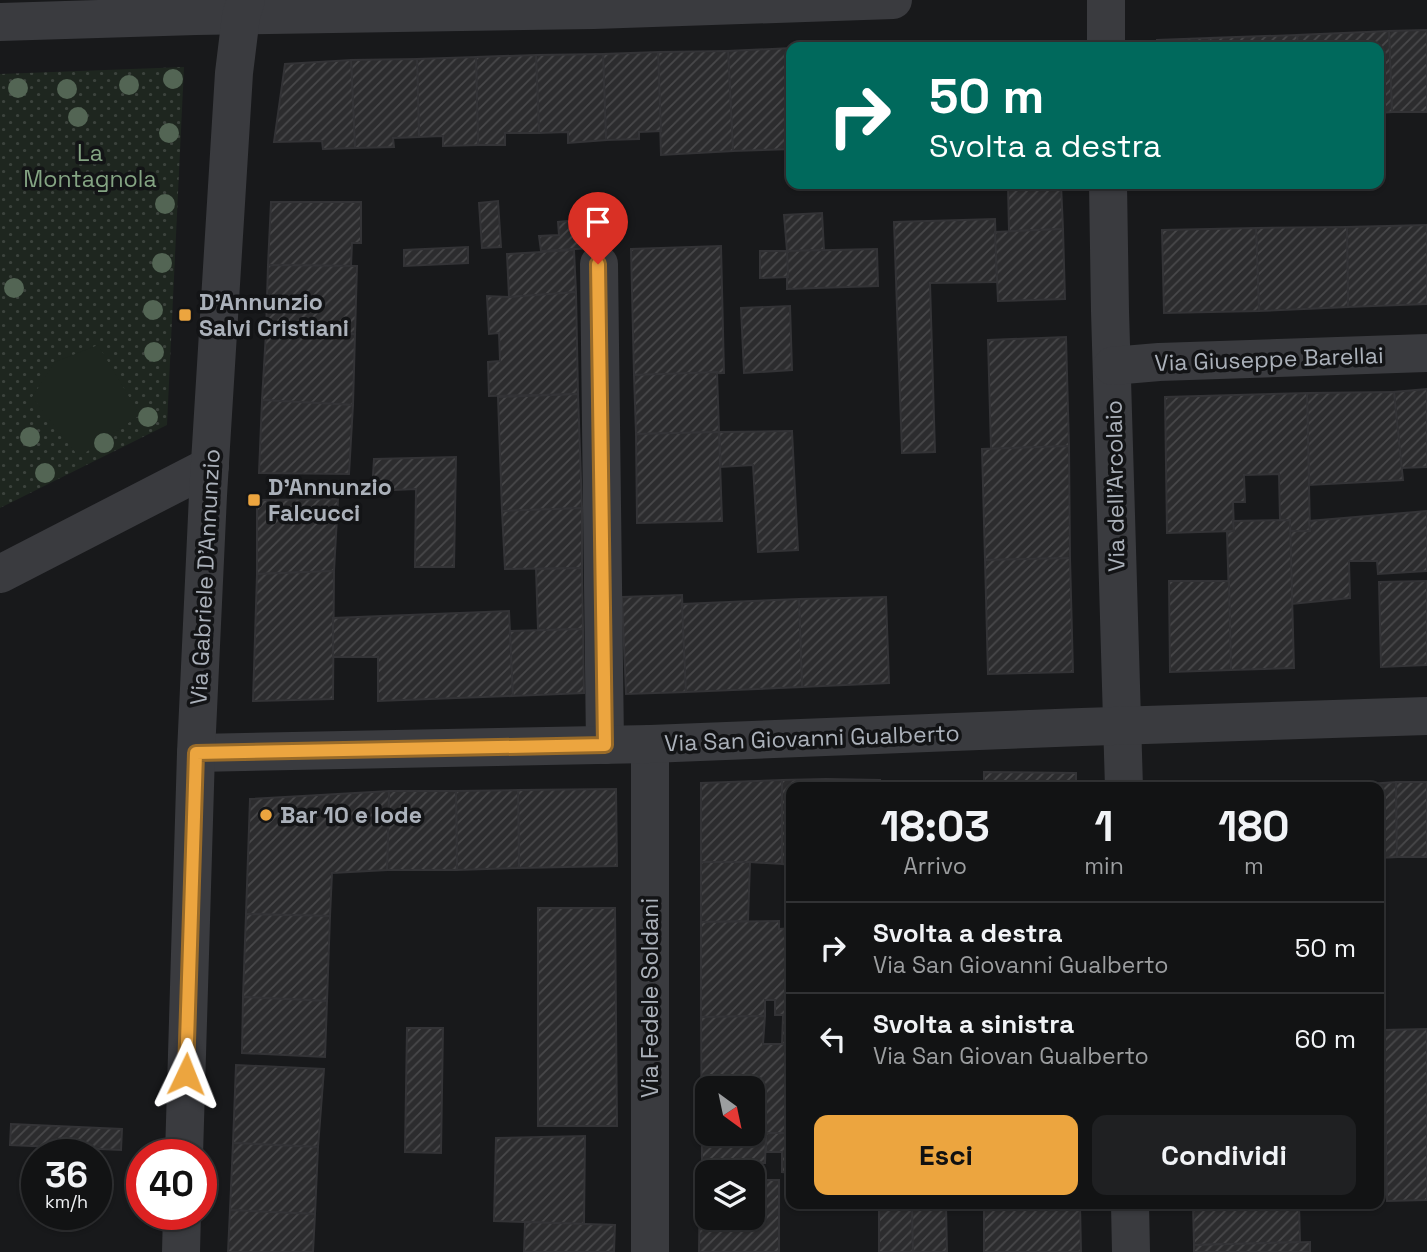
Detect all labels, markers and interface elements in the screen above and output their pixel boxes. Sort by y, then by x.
text: 50 m [929,65,1044,127]
icon: right [814,70,905,161]
text: Svolta a destra [929,126,1161,166]
park label: La Montagnola [23,138,157,194]
pin [568,192,628,264]
icon: arrive [579,203,617,241]
place label: D'Annunzio Salvi Cristiani [199,287,349,343]
marker: D'Annunzio Salvi Cristiani [177,307,193,323]
street label: Via Giuseppe Barellai [1154,340,1384,378]
street label: Via dell'Arcolaio [1099,400,1131,572]
street label: Via Gabriele D'Annunzio [183,448,227,706]
place label: D'Annunzio Falcucci [268,472,392,528]
marker: D'Annunzio Falcucci [246,492,262,508]
street label: Via San Giovanni Gualberto [664,718,960,758]
place label: Bar 10 e lode [280,800,422,830]
text: 18:03 [880,800,990,853]
text: 1 [1095,800,1114,853]
text: 180 [1218,800,1290,853]
marker: Bar 10 e lode [258,807,274,823]
text: Arrivo [903,851,967,881]
text: min [1084,851,1124,881]
text: m [1244,851,1264,881]
street label: Via Fedele Soldani [635,898,665,1098]
text: Svolta a destra [873,916,1062,950]
icon: right [814,929,852,967]
text: 50 m [1295,931,1356,965]
text: Via San Giovanni Gualberto [873,950,1169,980]
text: Svolta a sinistra [873,1007,1074,1041]
icon: left [814,1020,852,1058]
text: 60 m [1294,1022,1356,1056]
position arrow [149,1037,223,1111]
text: Via San Giovan Gualberto [873,1041,1149,1071]
north arrow [695,1076,765,1146]
map controls [695,1076,765,1230]
button: Esci [814,1115,1078,1195]
button: Condividi [1092,1115,1356,1195]
speed limit sign: 40 [126,1139,217,1230]
text: 36 [45,1153,88,1197]
button: layers [695,1160,765,1230]
text: km/h [45,1190,88,1213]

